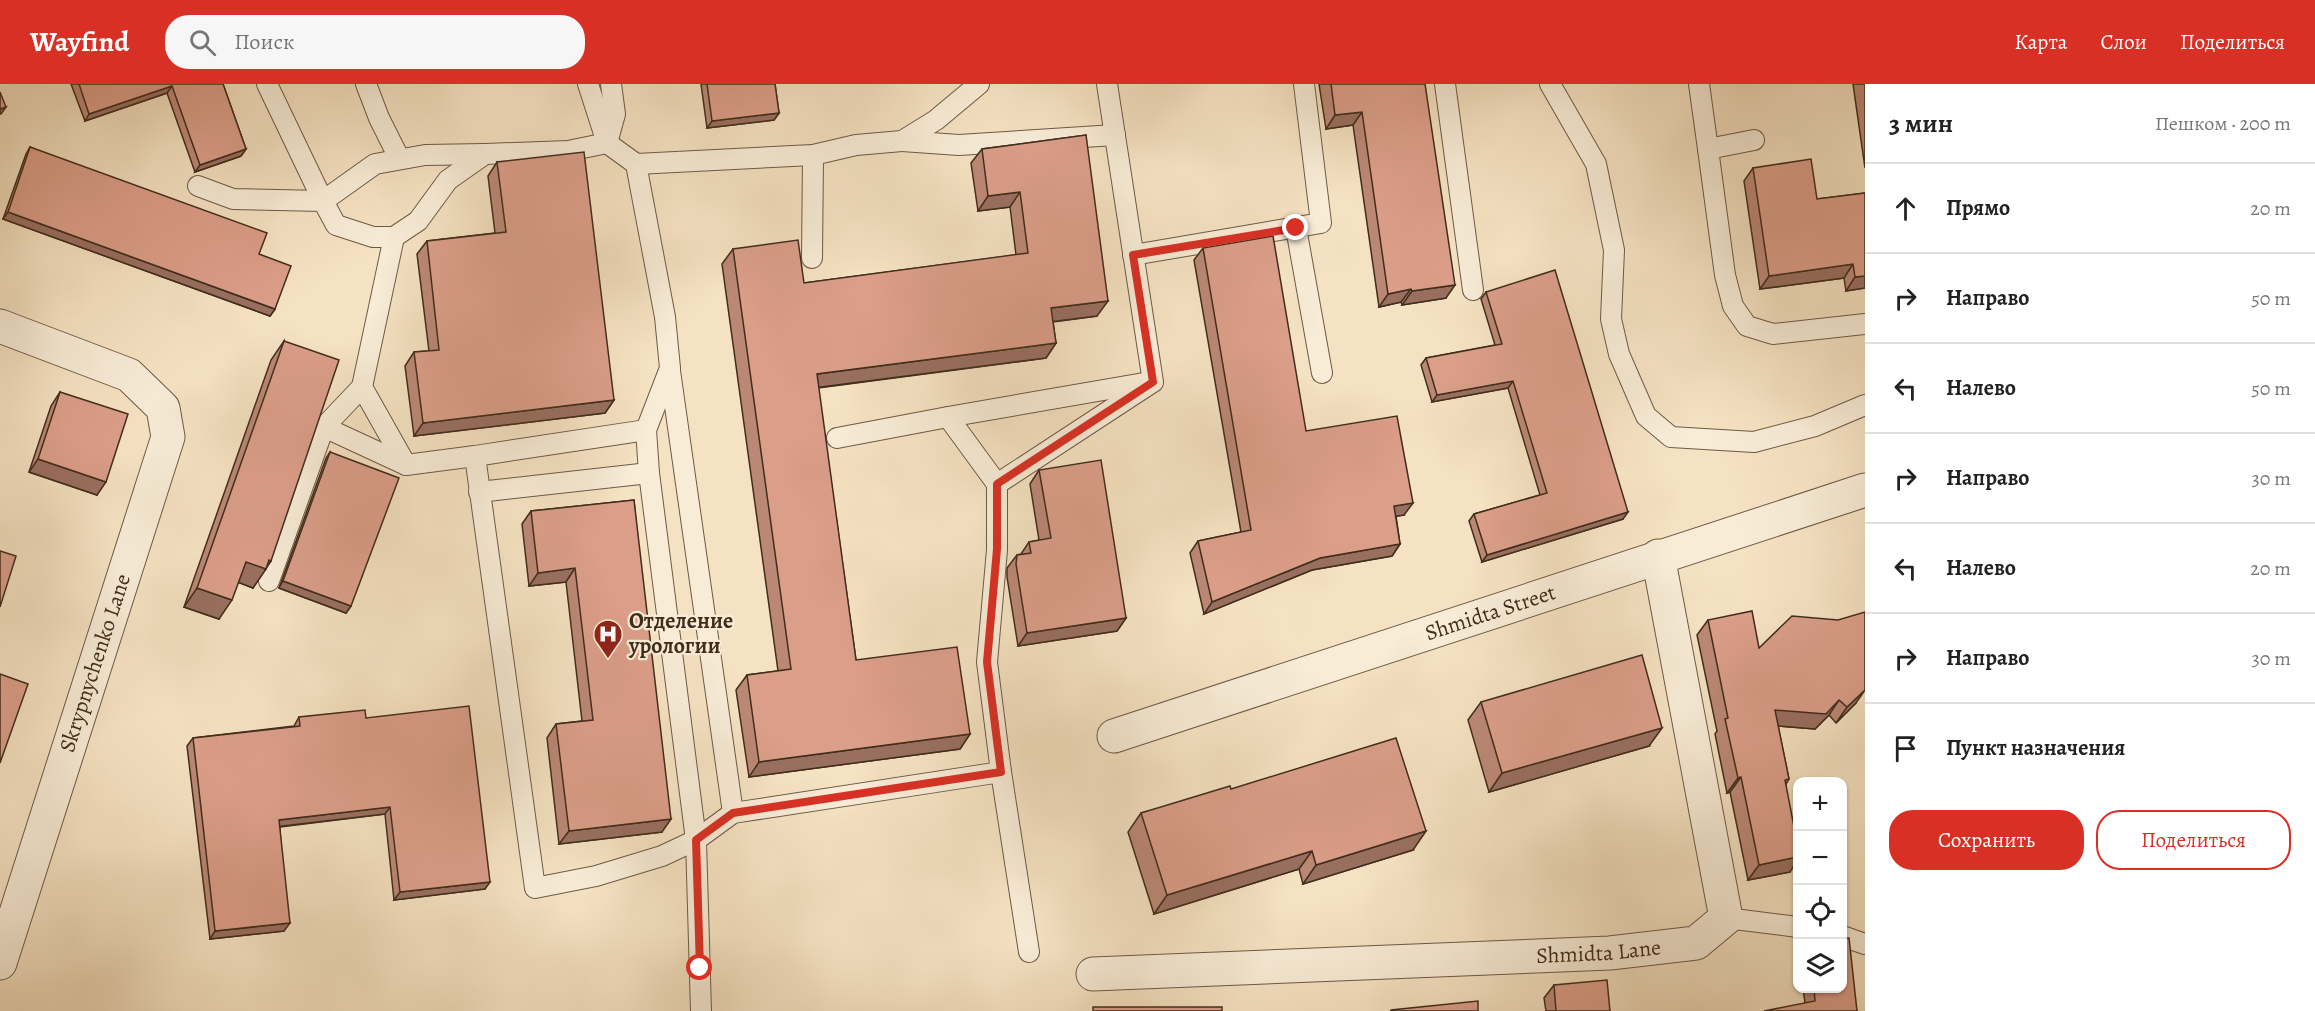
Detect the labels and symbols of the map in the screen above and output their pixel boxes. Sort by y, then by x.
route end [1282,214,1308,240]
street label: Skrypnychenko Lane [52,570,138,756]
street label: Shmidta Street [1421,577,1559,648]
place label: Отделение урологии [628,606,733,661]
hospital icon: Отделение урологии [592,618,624,660]
street label: Shmidta Lane [1536,932,1662,971]
route start [686,954,712,980]

